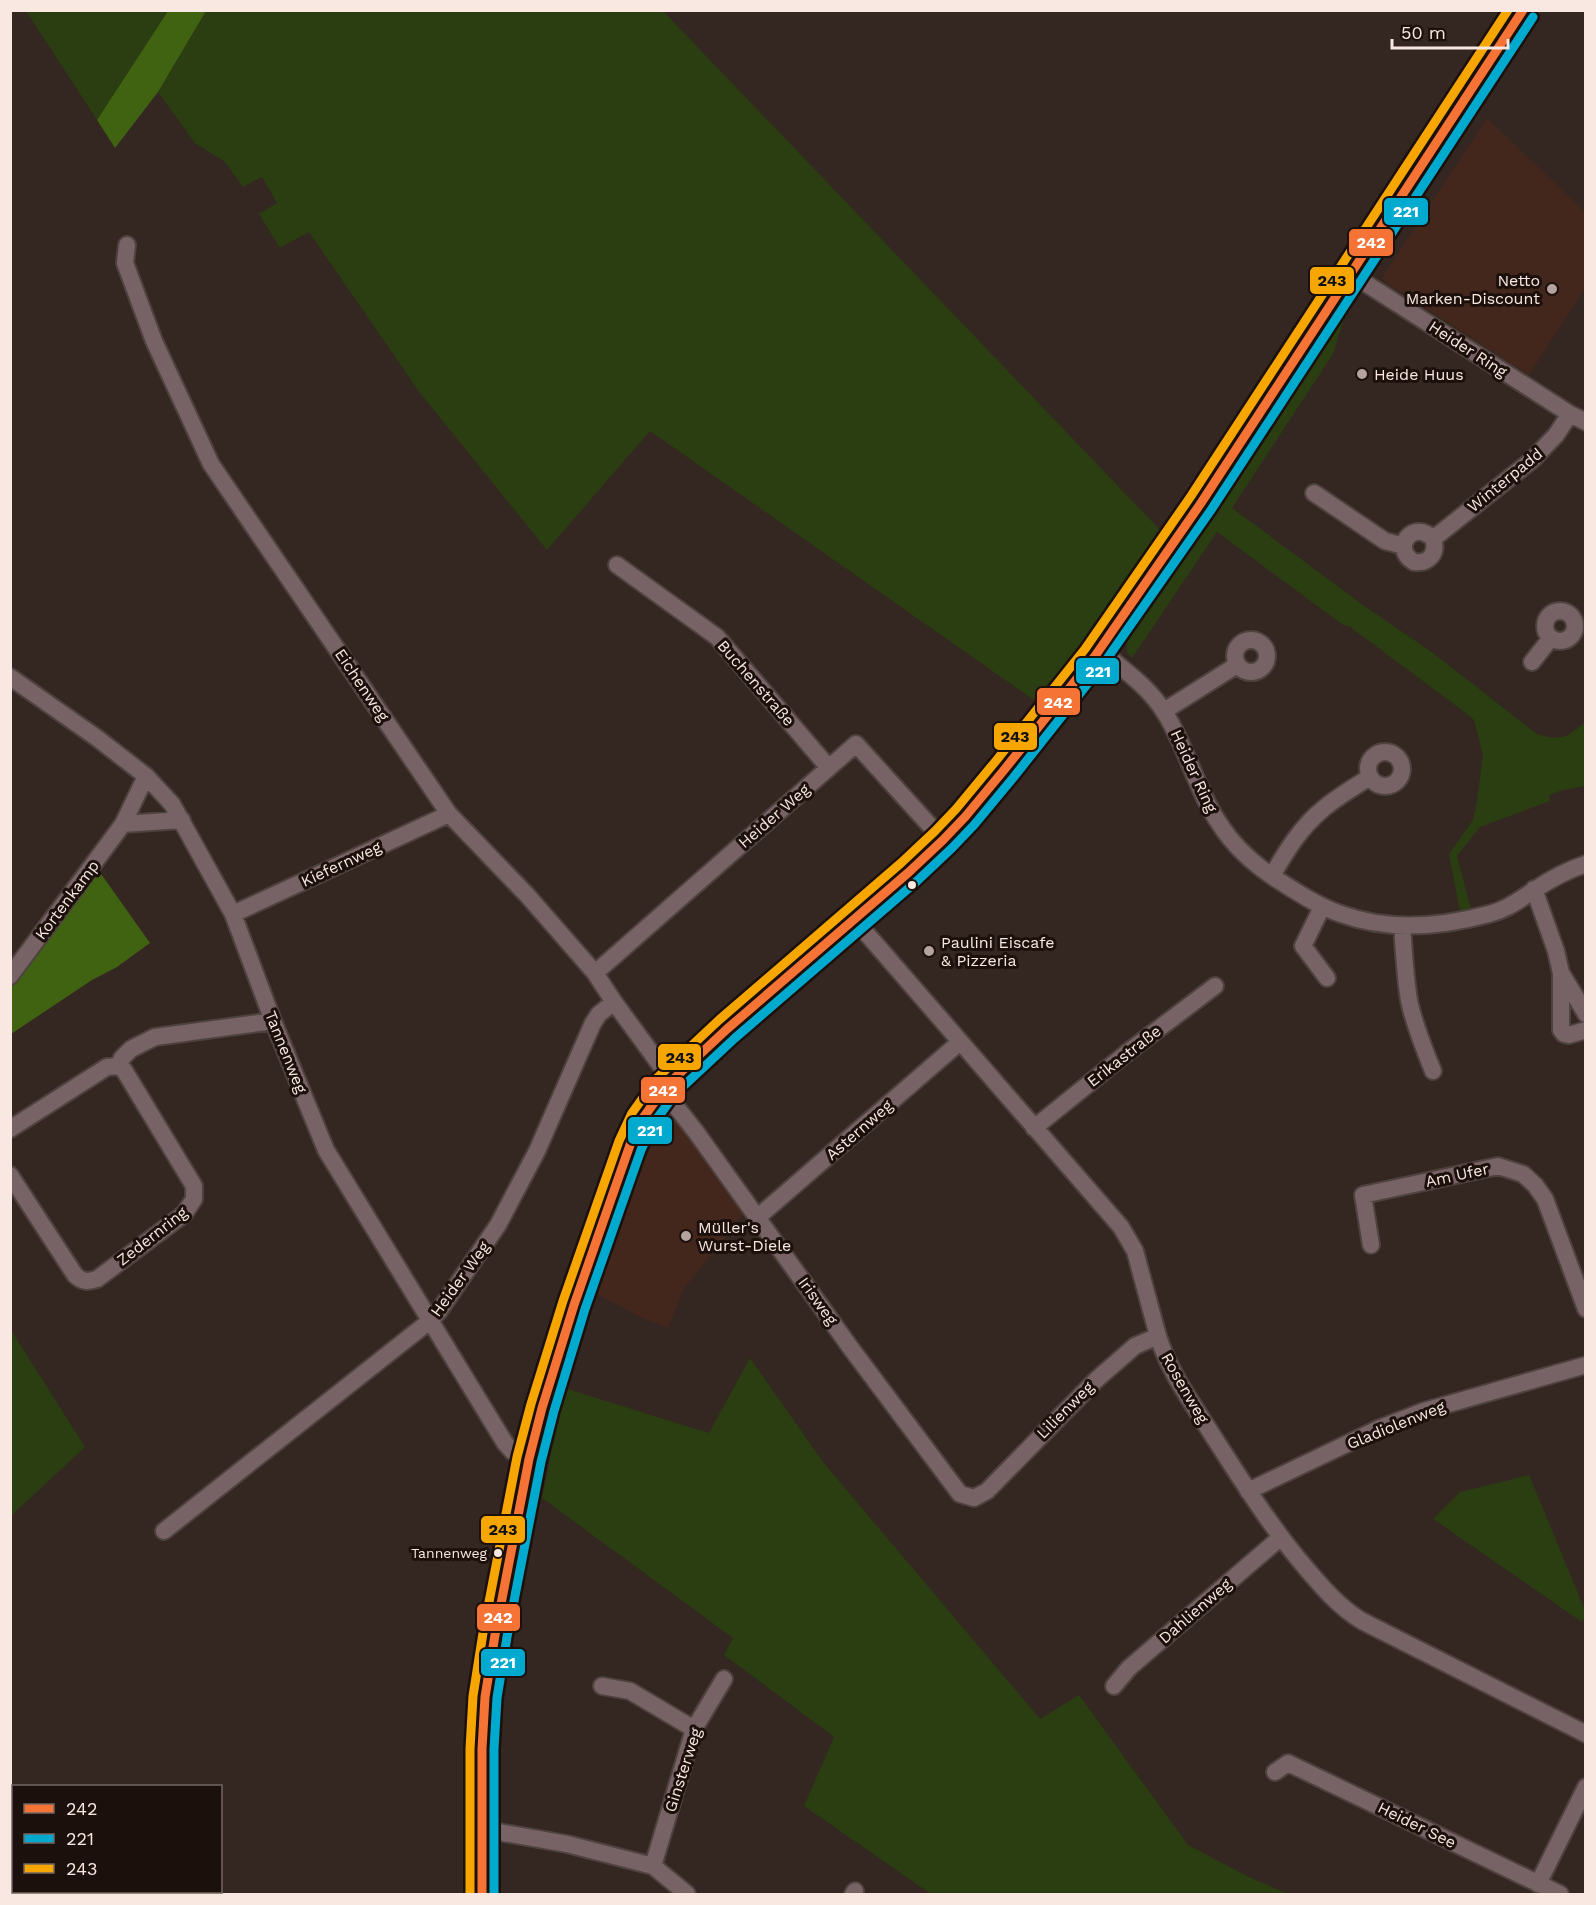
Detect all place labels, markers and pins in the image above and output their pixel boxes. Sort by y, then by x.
place label: Netto Marken-Discount [1406,271,1540,308]
marker: Netto Marken-Discount [1545,282,1559,296]
place label: Heide Huus [1374,365,1464,384]
marker: Heide Huus [1355,367,1369,381]
unlabelled marker [906,879,918,891]
place label: Paulini Eiscafe & Pizzeria [941,933,1055,970]
marker: Paulini Eiscafe & Pizzeria [922,944,936,958]
place label: Müller's Wurst-Diele [698,1218,791,1255]
marker: Müller's Wurst-Diele [679,1229,693,1243]
place label: Tannenweg [411,1545,488,1561]
marker: Tannenweg [492,1547,504,1559]

